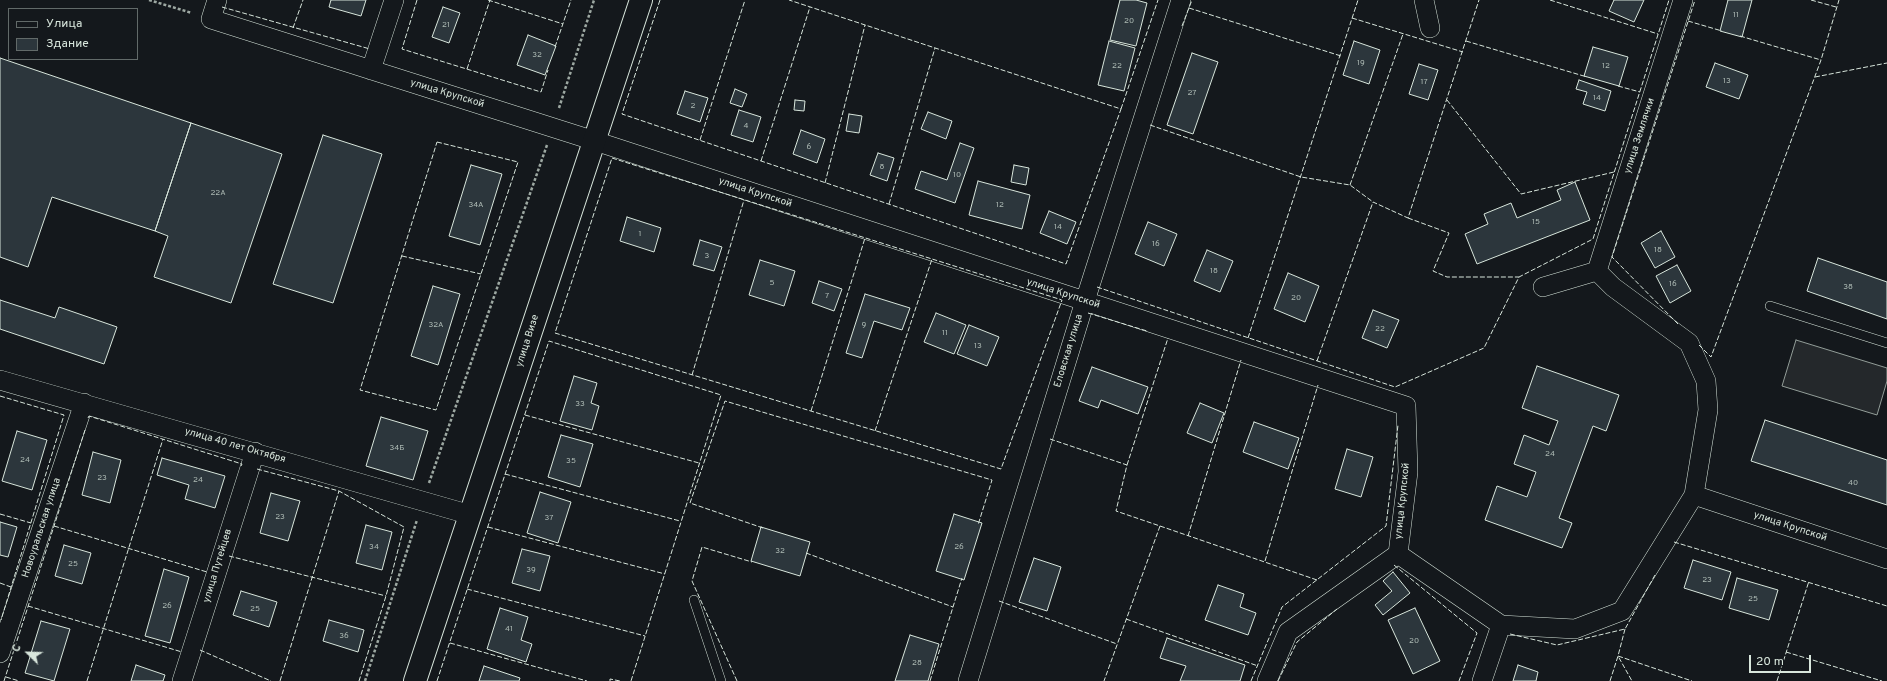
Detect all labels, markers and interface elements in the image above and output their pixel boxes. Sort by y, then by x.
legend [8,8,138,60]
house number: 11 [1733,10,1739,20]
text: Улица [46,16,82,32]
house number: 20 [1124,16,1134,26]
house number: 21 [442,20,450,30]
text: Здание [46,36,89,52]
house number: 32 [532,50,542,60]
house number: 19 [1357,58,1365,68]
house number: 22 [1112,61,1122,71]
house number: 12 [1602,61,1610,71]
house number: 13 [1723,76,1731,86]
street label: улица Крупской [409,77,485,111]
house number: 17 [1420,77,1428,87]
house number: 27 [1188,88,1196,98]
house number: 14 [1593,93,1601,103]
street label: улица Землячки [1622,97,1658,175]
house number: 2 [691,101,695,111]
house number: 4 [744,121,748,131]
house number: 6 [807,142,811,152]
house number: 8 [880,162,884,172]
house number: 10 [953,170,961,180]
street label: улица Крупской [717,175,793,211]
house number: 22А [210,188,226,198]
house number: 34А [468,200,484,210]
house number: 12 [996,200,1004,210]
house number: 15 [1532,217,1540,227]
house number: 14 [1054,222,1062,232]
house number: 1 [639,229,641,239]
house number: 16 [1152,239,1160,249]
house number: 18 [1654,245,1662,255]
house number: 3 [705,251,709,261]
house number: 18 [1210,266,1218,276]
street label: улица Крупской [1025,276,1101,312]
house number: 5 [770,278,774,288]
house number: 16 [1669,279,1677,289]
house number: 38 [1843,282,1853,292]
house number: 7 [825,291,829,301]
house number: 20 [1291,293,1301,303]
street label: улица Визе [514,313,542,369]
street label: Еловская улица [1052,313,1086,389]
house number: 32А [429,320,443,330]
house number: 9 [862,320,866,330]
house number: 22 [1375,324,1385,334]
house number: 11 [942,328,948,338]
house number: 13 [974,341,982,351]
house number: 33 [575,399,585,409]
street label: улица 40 лет Октября [183,426,287,466]
house number: 34Б [389,443,405,453]
house number: 24 [1545,449,1555,459]
house number: 24 [20,455,30,465]
house number: 35 [566,456,576,466]
street label: улица Крупской [1393,462,1413,540]
house number: 23 [97,473,107,483]
house number: 24 [193,475,203,485]
street label: Новоуральская улица [20,476,64,580]
house number: 40 [1848,478,1858,488]
street label: улица Крупской [1752,509,1828,545]
house number: 23 [275,512,285,522]
house number: 37 [545,513,553,523]
street label: улица Путейцев [201,528,235,604]
house number: 34 [369,542,379,552]
house number: 26 [954,542,964,552]
house number: 32 [775,546,785,556]
house number: 25 [68,559,78,569]
house number: 39 [526,565,536,575]
house number: 23 [1702,575,1712,585]
house number: 25 [1748,594,1758,604]
house number: 26 [162,601,172,611]
house number: 25 [250,604,260,614]
house number: 41 [505,624,513,634]
house number: 36 [339,631,349,641]
north arrow [8,633,48,673]
house number: 20 [1409,636,1419,646]
text: С [9,642,25,654]
scale bar [1751,647,1813,673]
text: 20 m [1756,654,1784,670]
house number: 28 [912,658,922,668]

